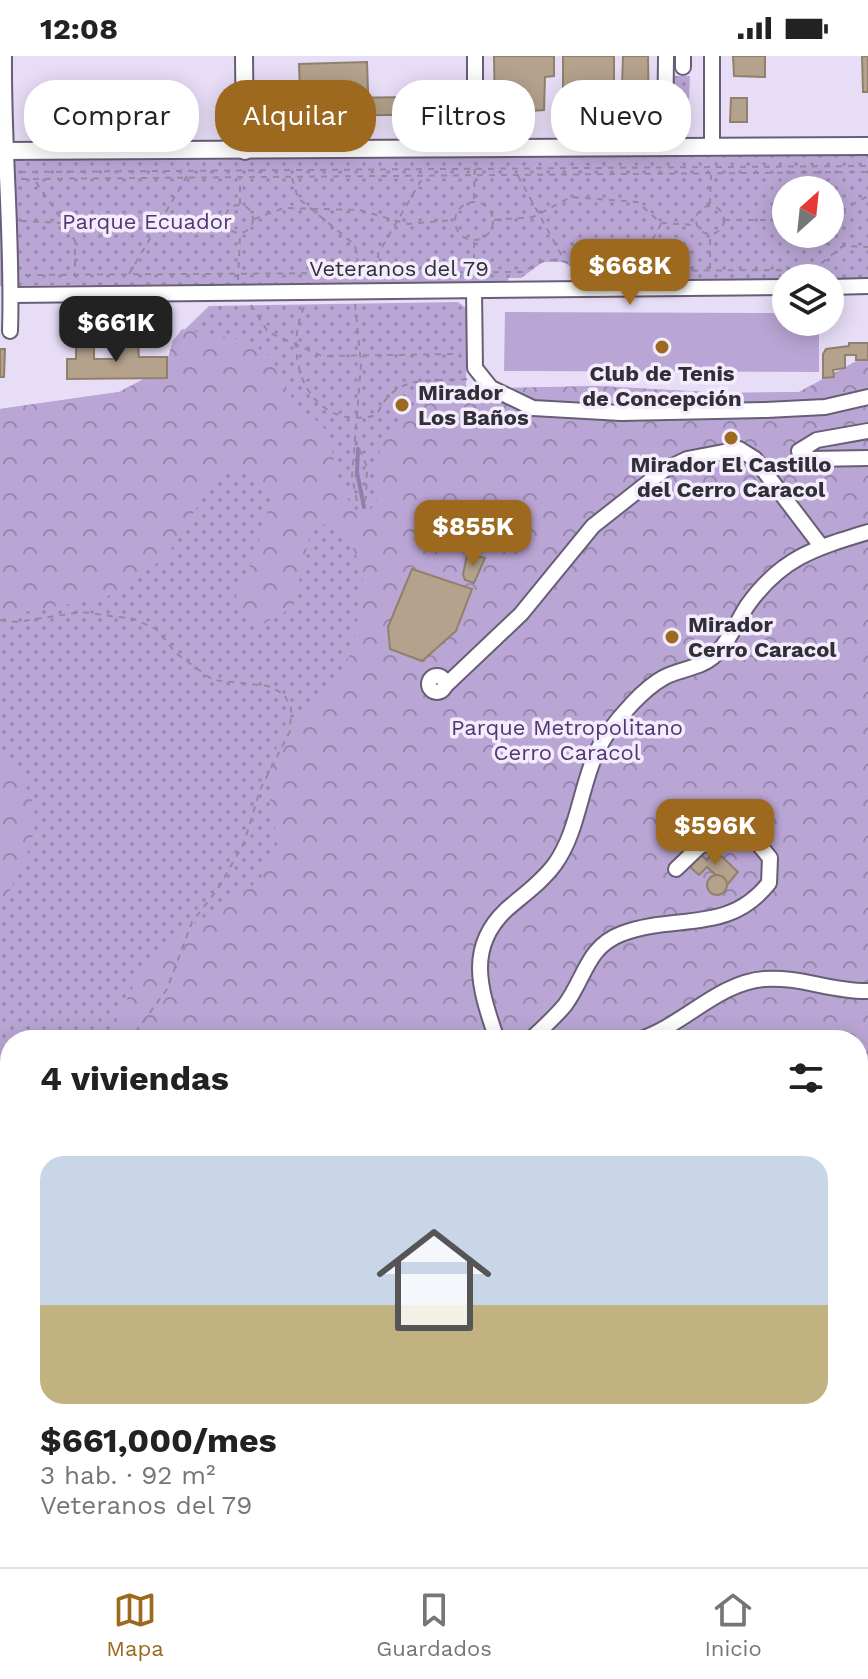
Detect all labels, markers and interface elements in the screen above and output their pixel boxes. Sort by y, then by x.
text: 12:08 [40,11,118,46]
chip: Comprar [24,80,199,152]
chip: Alquilar [215,80,376,152]
chip: Filtros [392,80,535,152]
chip: Nuevo [551,80,691,152]
north arrow [772,176,844,248]
map controls [772,176,844,336]
park label: Parque Ecuador [62,209,232,234]
pin: $668K [574,239,686,307]
text: $668K [588,250,672,280]
street label: Veteranos del 79 [309,256,489,281]
button: layers [772,264,844,336]
pin: $661K [60,296,172,364]
text: $661K [77,307,155,337]
marker: Club de Tenis de Concepción [653,338,671,356]
place label: Club de Tenis de Concepción [582,361,742,411]
place label: Mirador Los Baños [418,380,529,430]
marker: Mirador Los Baños [393,396,411,414]
marker: Mirador El Castillo del Cerro Caracol [722,429,740,447]
place label: Mirador El Castillo del Cerro Caracol [631,452,831,502]
pin: $855K [417,500,529,568]
text: $855K [432,511,514,541]
place label: Mirador Cerro Caracol [688,612,837,662]
marker: Mirador Cerro Caracol [663,628,681,646]
park label: Parque Metropolitano Cerro Caracol [451,715,683,765]
pin: $596K [659,799,771,867]
text: $596K [674,810,756,840]
icon: filters [784,1056,828,1100]
text: 4 viviendas [40,1058,229,1098]
icon: home [362,1208,506,1352]
text: $661,000/mes [40,1420,277,1460]
text: 3 hab. · 92 m² [40,1460,215,1490]
text: Veteranos del 79 [40,1490,252,1520]
tab: Mapa [106,1588,164,1661]
tab: Guardados [376,1588,492,1661]
tab: Inicio [704,1588,762,1661]

